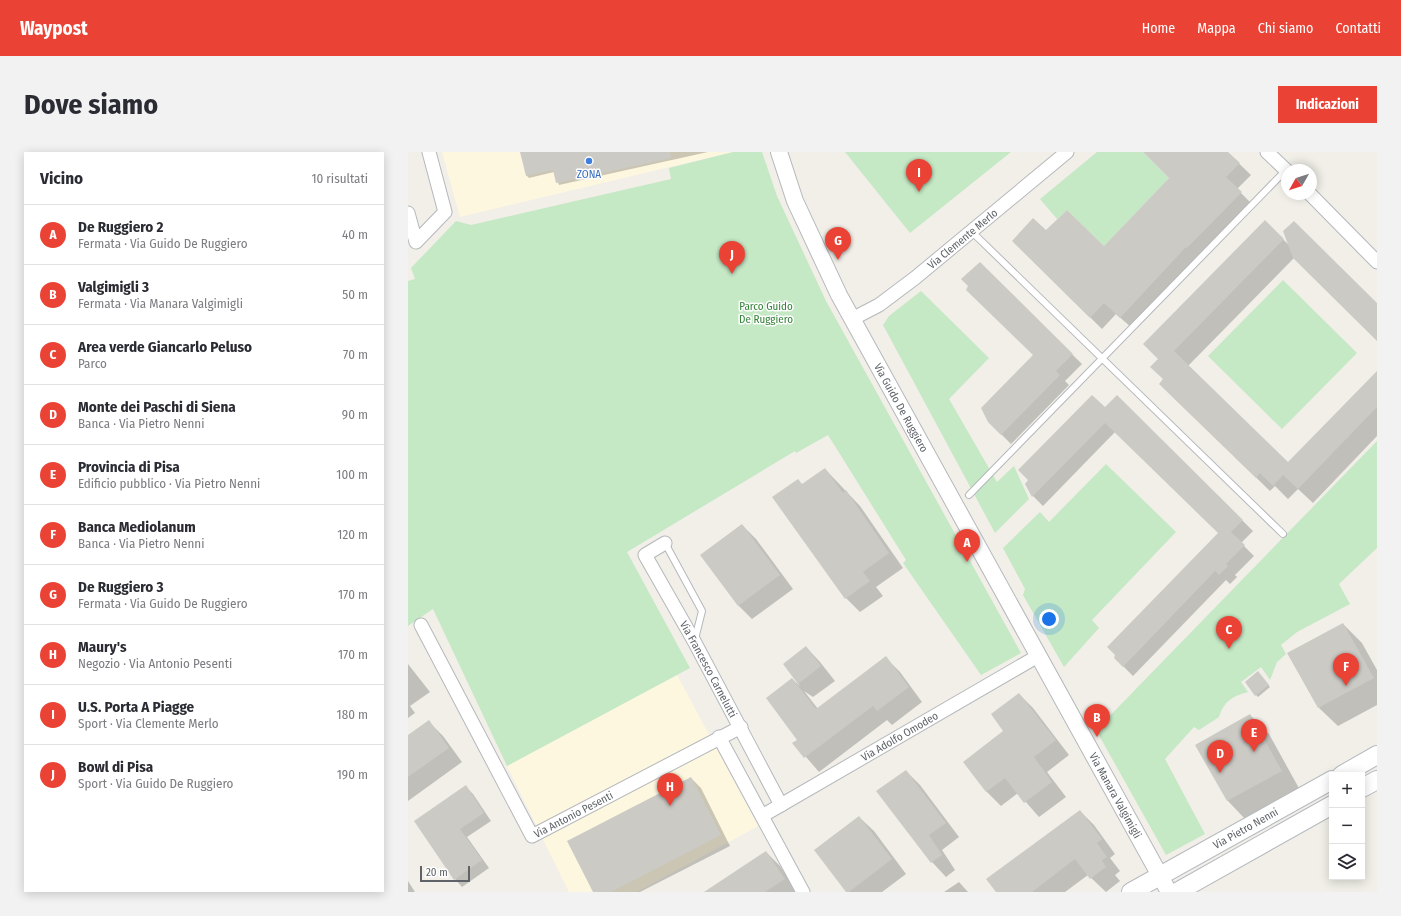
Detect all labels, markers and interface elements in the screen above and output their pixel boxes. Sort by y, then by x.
text: Waypost [20,17,88,40]
text: Home [1142,20,1175,37]
text: Mappa [1197,20,1236,37]
text: Chi siamo [1258,20,1313,37]
text: Contatti [1335,20,1381,37]
button: Indicazioni [1278,86,1377,123]
text: Dove siamo [24,88,158,121]
marker: ZONA [584,156,594,166]
pin: I [906,159,932,192]
north arrow [1281,164,1317,200]
text: Vicino [40,168,83,189]
place label: ZONA [577,168,601,181]
text: 10 risultati [311,171,368,186]
street label: Via Clemente Merlo [925,206,1001,272]
text: De Ruggiero 2 [78,218,163,236]
text: A [49,227,57,242]
text: 40 m [342,227,368,242]
pin: G [825,227,851,260]
text: Fermata · Via Guido De Ruggiero [78,236,248,251]
pin: J [719,241,745,274]
text: Valgimigli 3 [78,278,149,296]
text: B [49,287,57,302]
text: 50 m [342,287,368,302]
text: Fermata · Via Manara Valgimigli [78,296,243,311]
park label: Parco Guido De Ruggiero [739,300,793,326]
text: Area verde Giancarlo Peluso [78,338,252,356]
text: C [50,347,56,362]
text: 70 m [343,347,368,362]
text: Parco [78,356,107,371]
street label: Via Guido De Ruggiero [871,361,931,455]
text: Monte dei Paschi di Siena [78,398,236,416]
text: D [49,407,57,422]
text: 90 m [342,407,368,422]
text: Banca · Via Pietro Nenni [78,416,204,431]
text: Provincia di Pisa [78,458,180,476]
text: E [50,467,56,482]
text: 100 m [336,467,368,482]
text: Edificio pubblico · Via Pietro Nenni [78,476,260,491]
text: Banca Mediolanum [78,518,196,536]
text: F [50,527,56,542]
text: 120 m [337,527,368,542]
pin: A [954,529,980,562]
text: Banca · Via Pietro Nenni [78,536,204,551]
text: De Ruggiero 3 [78,578,164,596]
text: G [49,587,57,602]
text: 170 m [338,587,368,602]
text: Fermata · Via Guido De Ruggiero [78,596,248,611]
your location [1039,609,1059,629]
pin: C [1216,616,1242,649]
street label: Via Francesco Carnelutti [677,619,739,720]
text: Maury's [78,638,126,656]
text: H [49,647,57,662]
text: 170 m [338,647,368,662]
pin: F [1333,653,1359,686]
text: Negozio · Via Antonio Pesenti [78,656,232,671]
text: U.S. Porta A Piagge [78,698,194,716]
pin: B [1084,704,1110,737]
text: I [51,707,55,722]
text: 180 m [337,707,368,722]
street label: Via Adolfo Omodeo [859,709,941,764]
text: Sport · Via Clemente Merlo [78,716,219,731]
pin: E [1241,719,1267,752]
pin: D [1207,740,1233,773]
street label: Via Manara Valgimigli [1086,751,1144,841]
text: Bowl di Pisa [78,758,153,776]
text: J [51,767,55,782]
text: 190 m [337,767,368,782]
map controls [1329,772,1365,880]
button: + [1329,772,1365,808]
pin: H [657,773,683,806]
text: Sport · Via Guido De Ruggiero [78,776,233,791]
street label: Via Antonio Pesenti [532,789,615,841]
street label: Via Pietro Nenni [1211,805,1281,852]
button: − [1329,808,1365,844]
button: layers [1329,844,1365,880]
scale bar [420,864,470,883]
text: 20 m [426,866,448,879]

